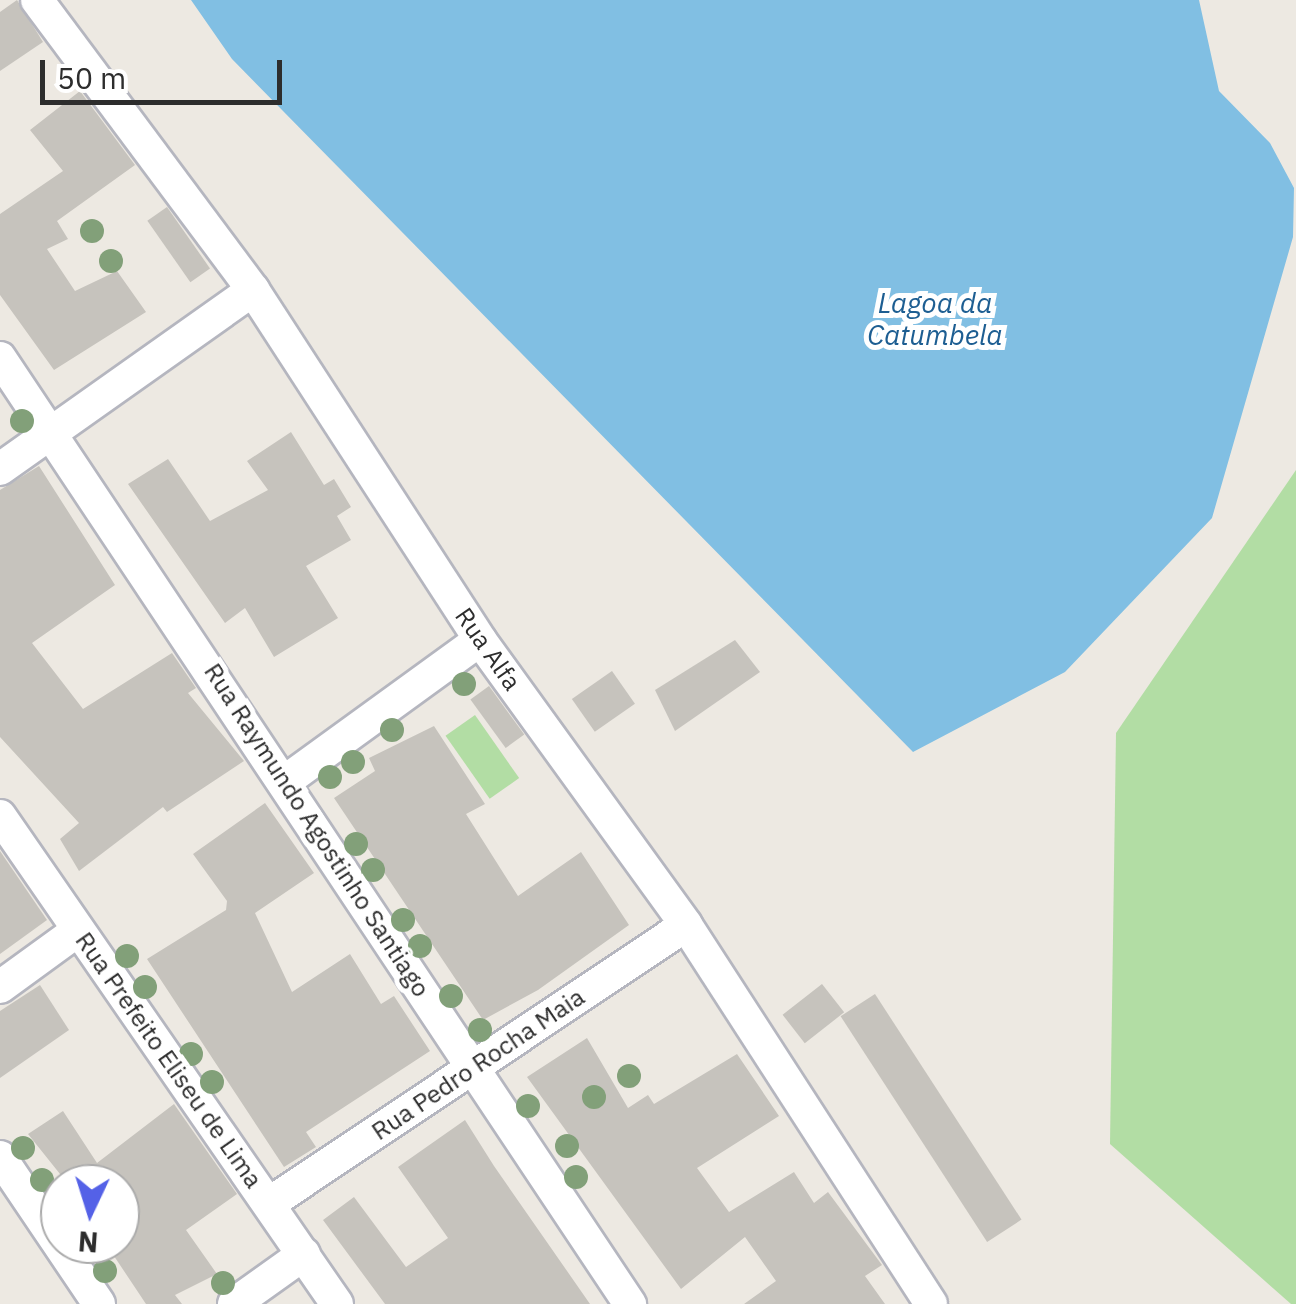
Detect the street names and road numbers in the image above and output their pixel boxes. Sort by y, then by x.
street label: Rua Alfa [449,602,527,696]
street label: Rua Raymundo Agostinho Santiago [198,658,436,1002]
street label: Rua Prefeito Eliseu de Lima [69,926,269,1194]
street label: Rua Pedro Rocha Maia [366,982,590,1146]

